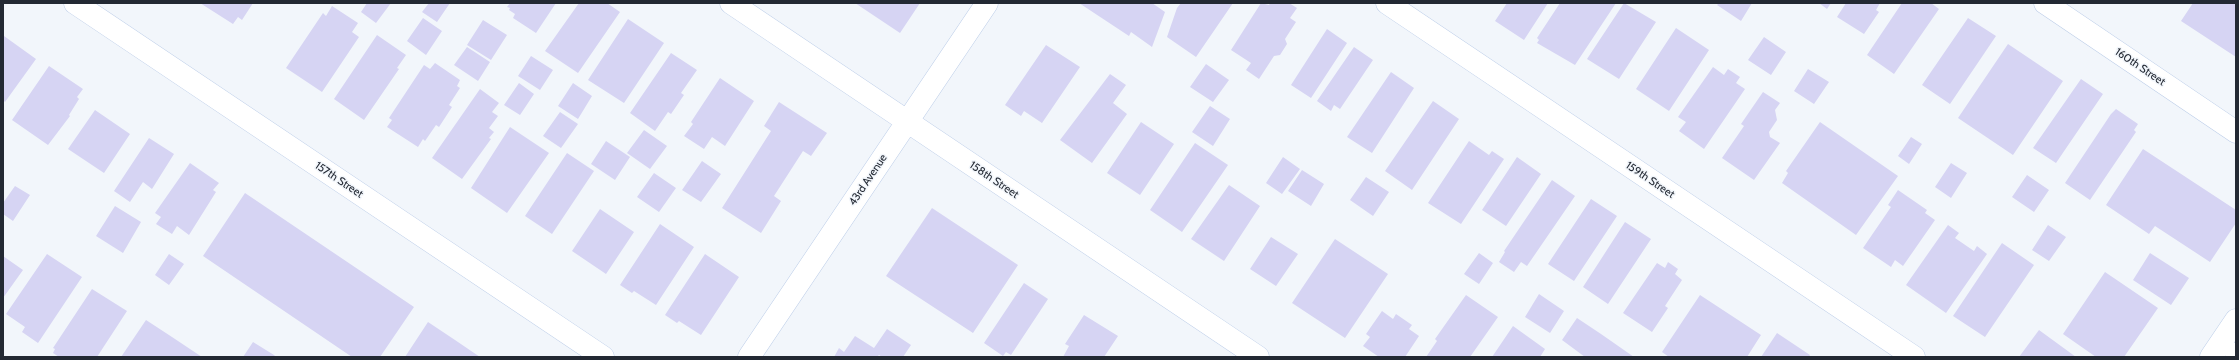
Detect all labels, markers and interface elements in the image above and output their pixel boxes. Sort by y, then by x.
street label: 160th Street [2112,45,2168,89]
street label: 43rd Avenue [846,152,890,208]
street label: 157th Street [312,159,366,201]
street label: 158th Street [967,159,1021,201]
street label: 159th Street [1623,159,1677,201]

